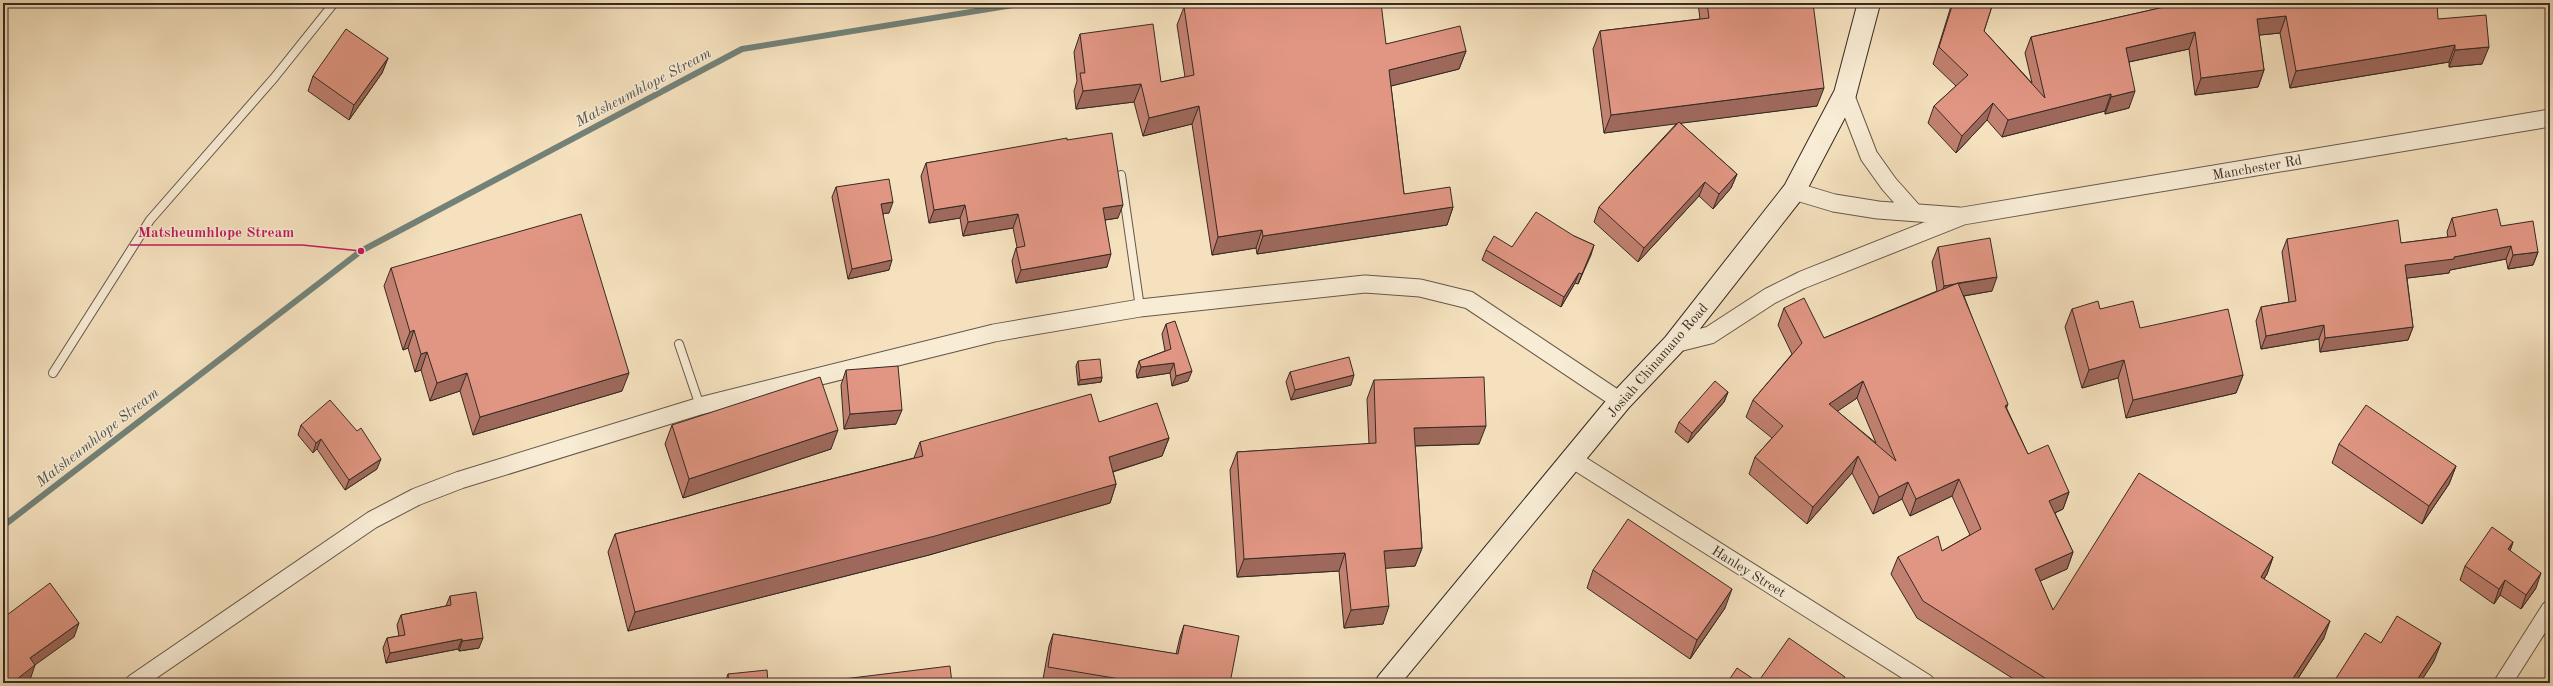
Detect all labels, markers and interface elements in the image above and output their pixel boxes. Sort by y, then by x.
water label: Matsheumhlope Stream [573,46,714,131]
street label: Manchester Rd [2211,153,2303,183]
callout: Matsheumhlope Stream [130,218,302,245]
text: Matsheumhlope Stream [138,226,294,241]
street label: Josiah Chinamano Road [1605,301,1711,420]
water label: Matsheumhlope Stream [33,386,162,491]
street label: Hanley Street [1709,544,1788,600]

